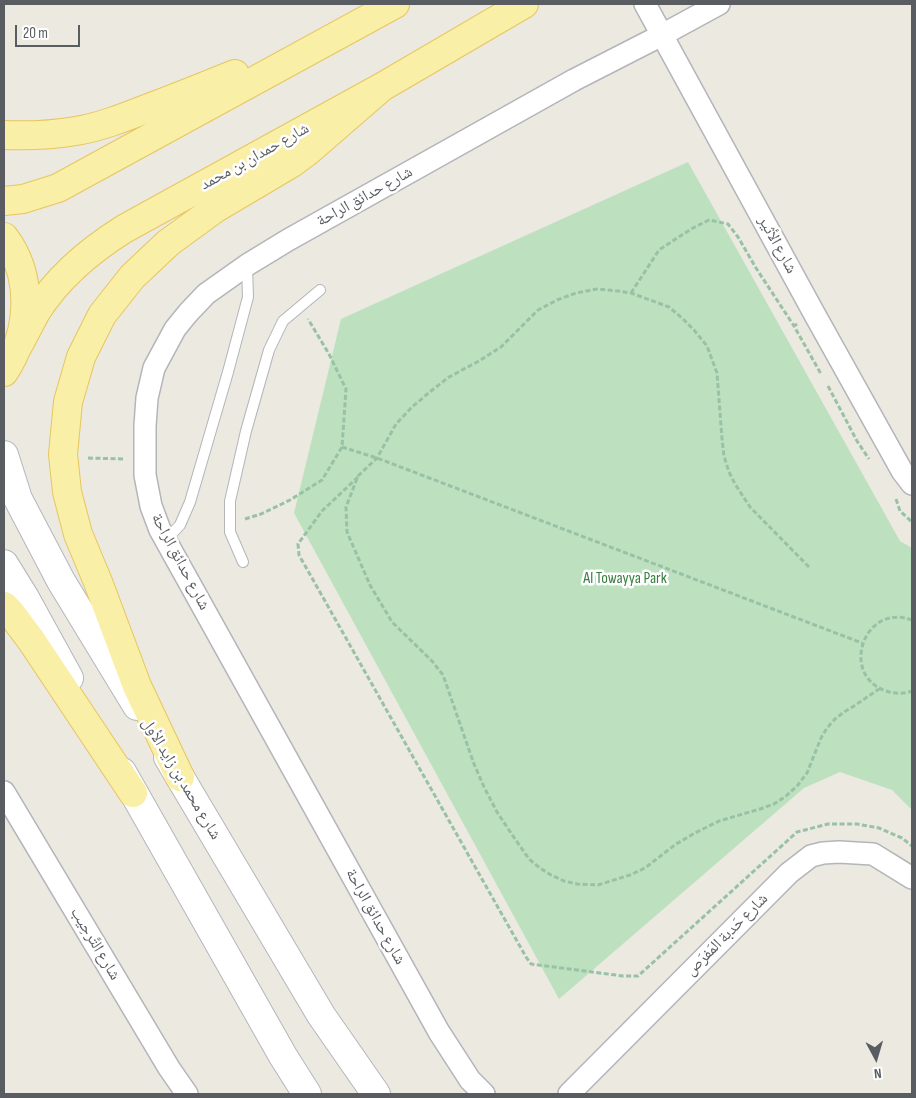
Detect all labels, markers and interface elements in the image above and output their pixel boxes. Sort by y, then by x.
scale bar [18,15,82,47]
text: 20 m [23,24,48,43]
street label: شارع حمدان بن محمد [197,119,313,195]
street label: شارع حدائق الراحة [314,163,416,231]
street label: شارع الأثير [753,213,801,277]
street label: شارع حدائق الراحة [146,510,214,614]
park label: Al Towayya Park [583,569,667,589]
street label: شارع محمد بن زايد الأول [137,715,225,843]
street label: شارع حدائق الراحة [341,866,409,968]
street label: شارع حَدبة المَفرَص [682,890,772,980]
street label: شارع التَّرحِيب [66,904,124,984]
north arrow [851,1033,901,1083]
text: N [873,1065,882,1082]

